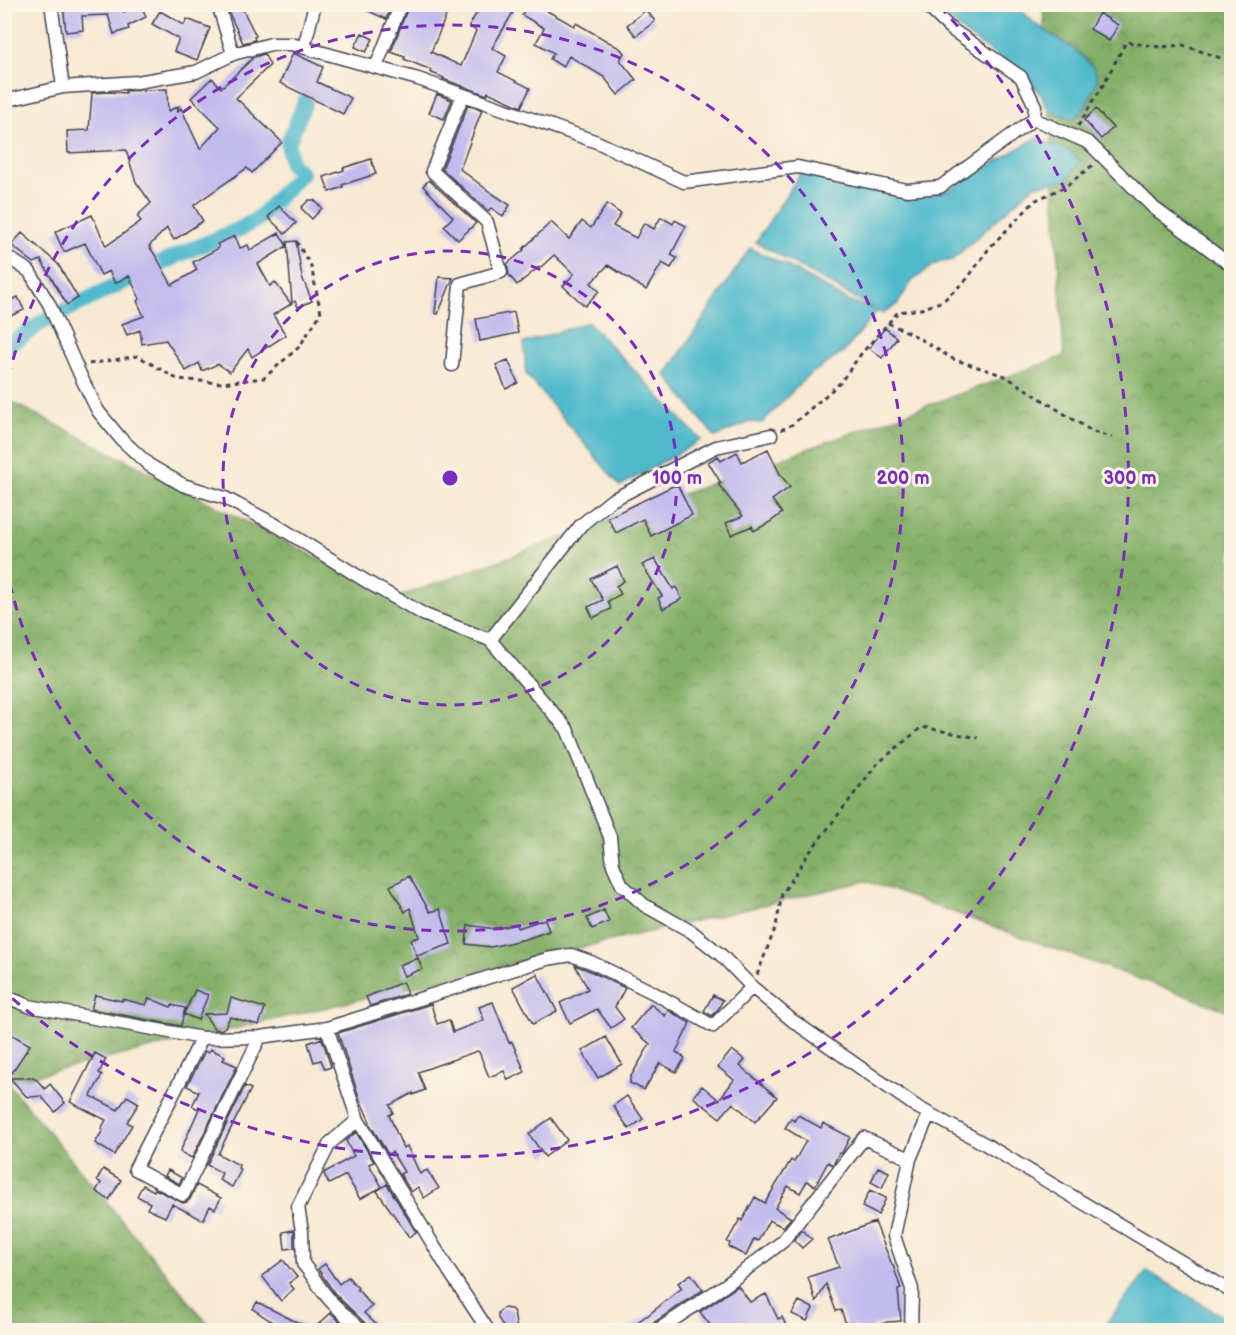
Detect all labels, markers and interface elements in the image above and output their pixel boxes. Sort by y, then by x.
centre of rings [440,468,460,488]
text: 100 m [652,468,702,489]
text: 200 m [876,468,930,489]
text: 300 m [1103,468,1157,489]

